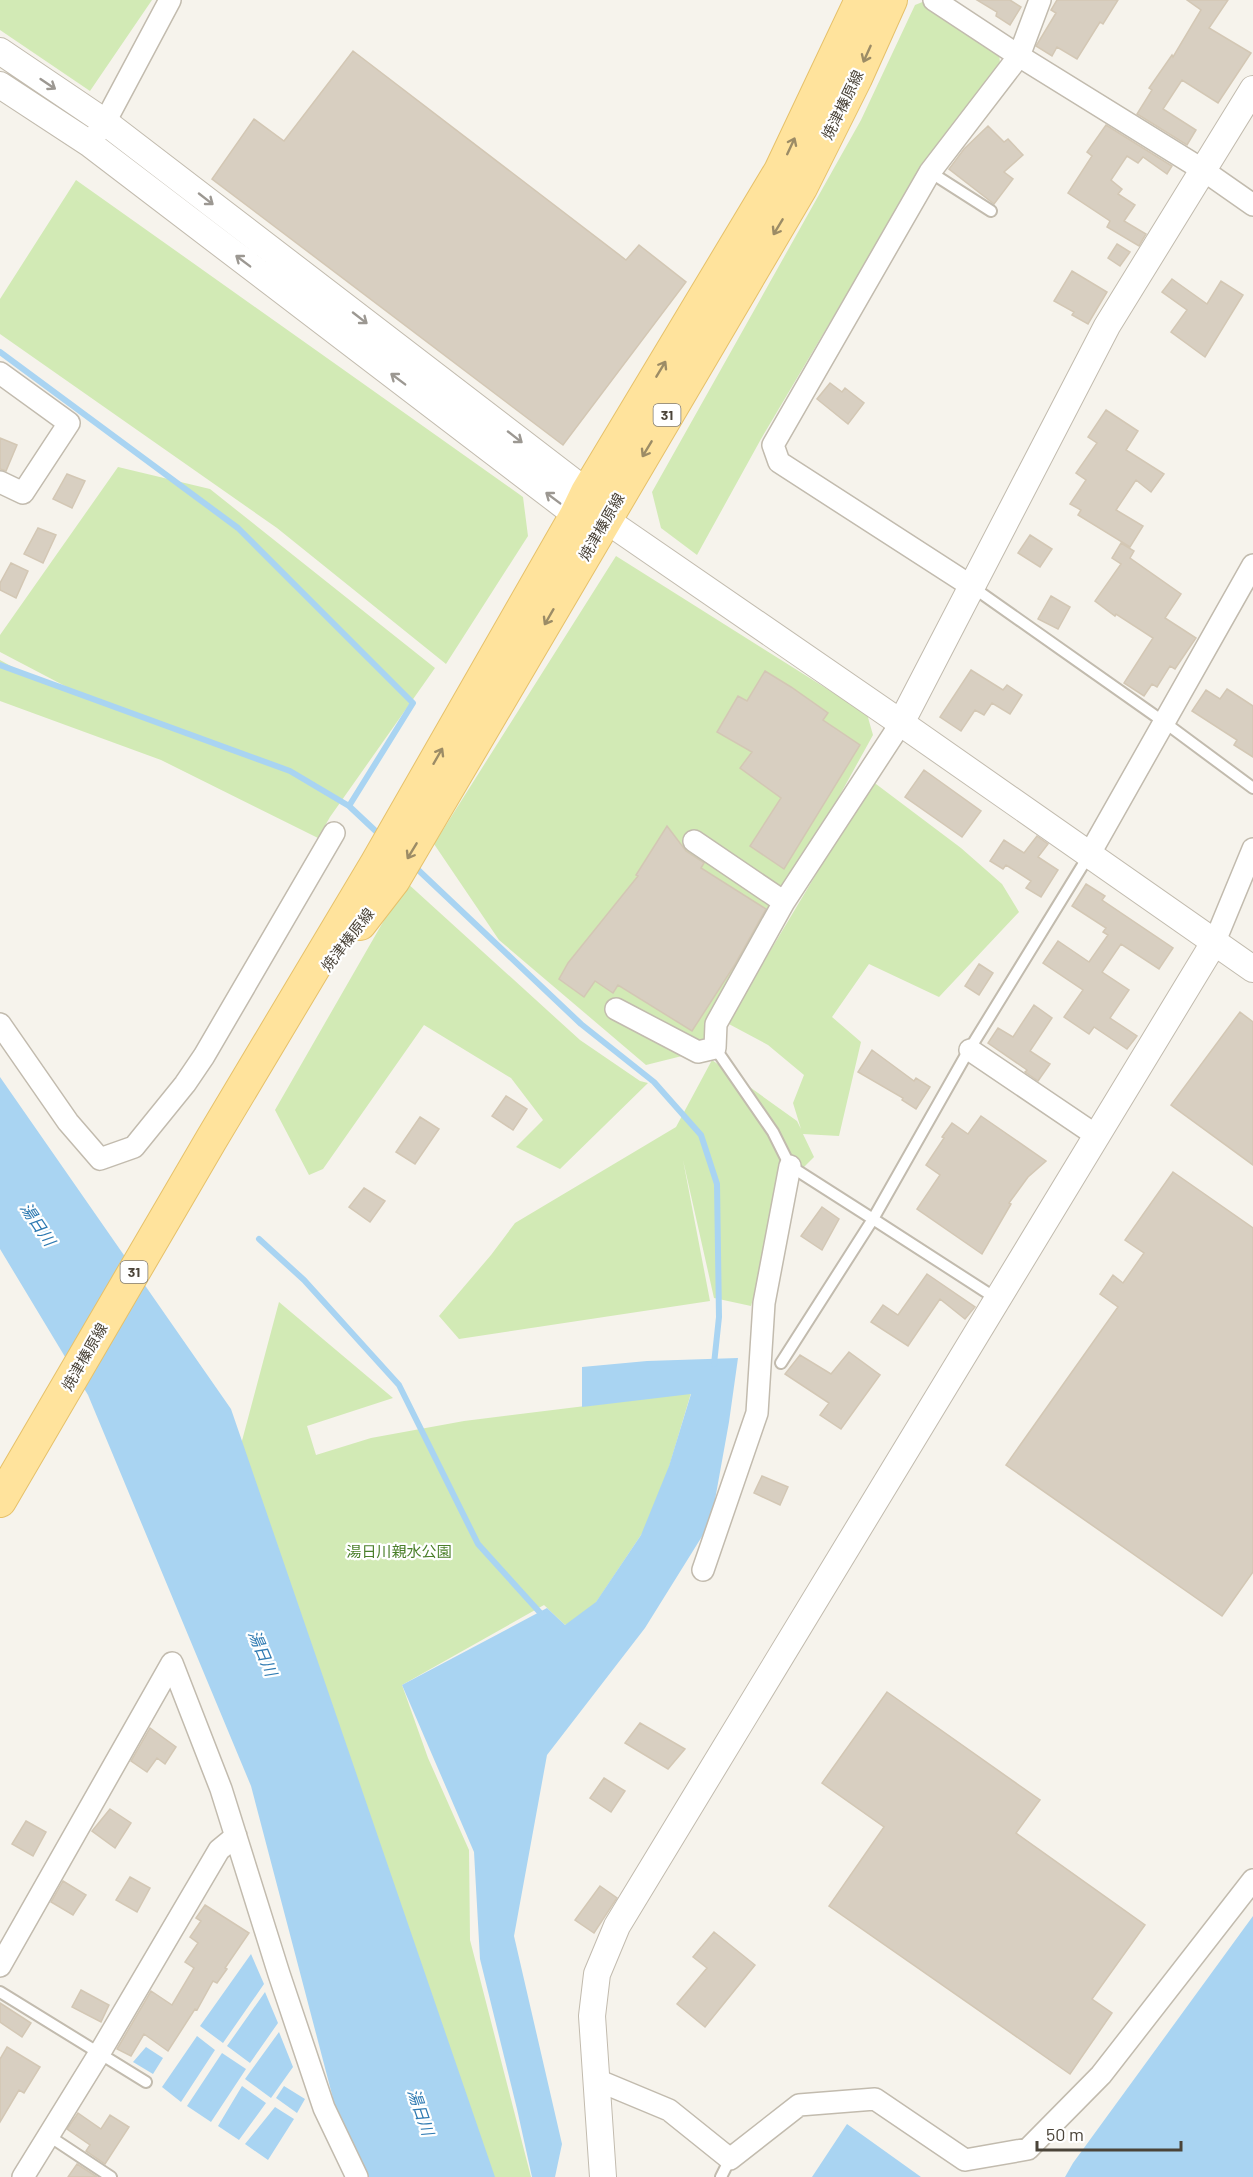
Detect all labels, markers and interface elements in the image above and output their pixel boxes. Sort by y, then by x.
one-way arrow [861,44,873,62]
street label: 焼津榛原線 [818,67,867,142]
one-way arrow [40,78,56,90]
one-way arrow [786,138,798,156]
one-way arrow [197,193,213,206]
one-way arrow [772,218,784,235]
one-way arrow [236,255,252,267]
one-way arrow [352,312,368,324]
one-way arrow [656,361,668,378]
one-way arrow [391,373,407,386]
road number: 31 [654,404,680,426]
one-way arrow [507,430,523,443]
one-way arrow [641,440,653,457]
street label: 焼津榛原線 [575,490,628,563]
one-way arrow [546,491,562,504]
one-way arrow [542,608,554,625]
one-way arrow [432,748,444,765]
one-way arrow [405,842,417,859]
street label: 焼津榛原線 [317,904,377,974]
water label: 湯日川 [17,1199,61,1251]
road number: 31 [120,1261,148,1283]
street label: 焼津榛原線 [58,1320,111,1393]
park label: 湯日川親水公園 [346,1542,452,1560]
water label: 湯日川 [245,1627,282,1680]
water label: 湯日川 [405,2086,439,2140]
scale bar [1037,2114,1181,2152]
text: 50 m [1046,2123,1084,2145]

